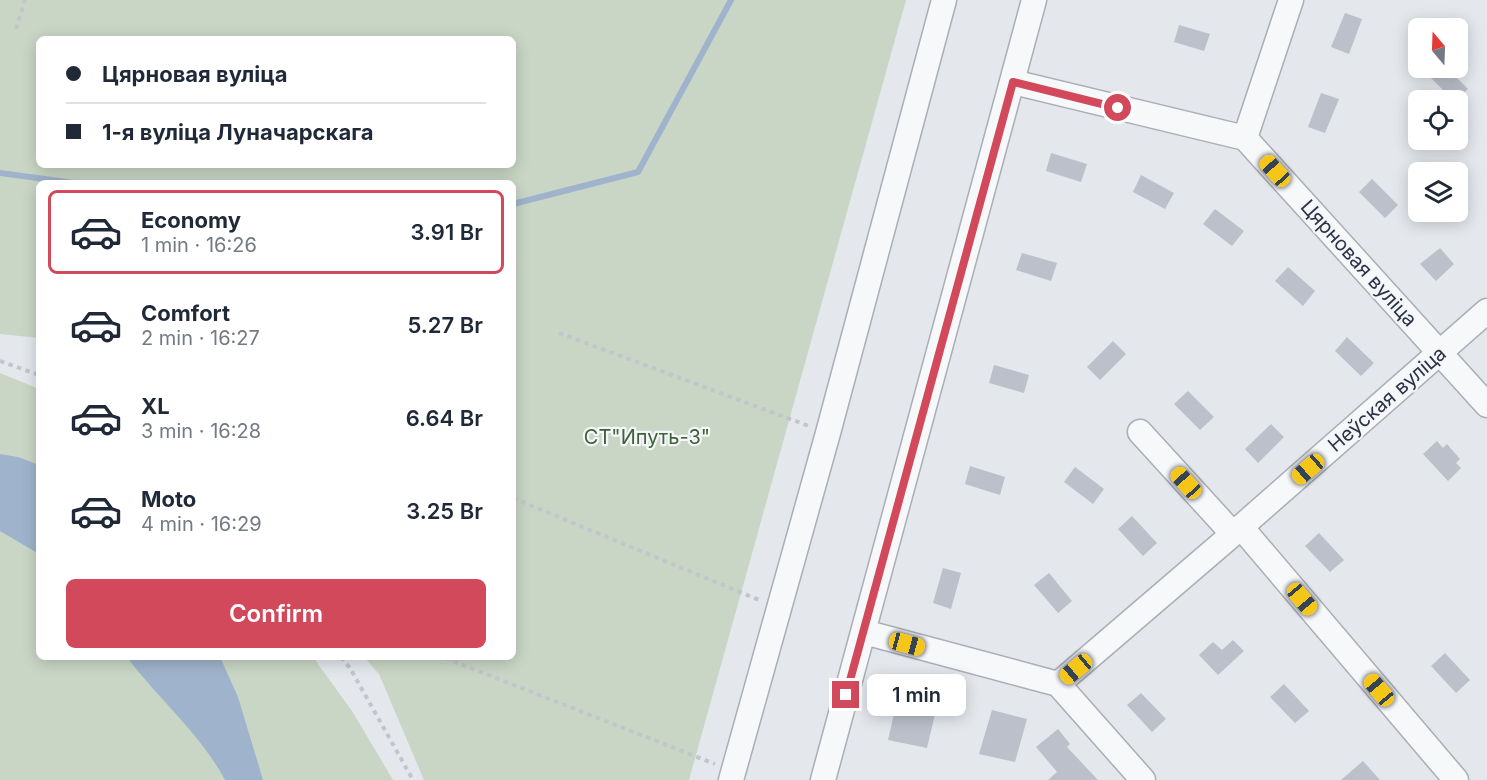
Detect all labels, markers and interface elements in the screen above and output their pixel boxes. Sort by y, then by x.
north arrow [1408,18,1468,78]
map controls [1408,18,1468,222]
text: Цярновая вуліца [102,61,287,87]
button: locate [1408,90,1468,150]
route start [1104,94,1131,121]
text: 1-я вуліца Луначарскага [102,119,374,145]
car [1256,152,1294,190]
button: layers [1408,162,1468,222]
street label: Цярновая вуліца [1296,195,1422,331]
icon: car [69,205,123,259]
text: Economy [141,207,241,233]
text: 3.91 Br [411,219,483,245]
text: 1 min · 16:26 [141,233,257,257]
icon: car [69,298,123,352]
text: Comfort [141,300,230,326]
text: 5.27 Br [408,312,483,338]
text: 2 min · 16:27 [141,326,260,350]
street label: Неўская вуліца [1323,341,1451,457]
icon: car [69,391,123,445]
text: XL [141,393,170,419]
text: 6.64 Br [406,405,483,431]
text: 3 min · 16:28 [141,419,261,443]
park label: СТ"Ипуть-3" [584,425,710,449]
car [1289,450,1327,488]
car [1167,464,1205,502]
icon: car [69,484,123,538]
text: Moto [141,486,196,512]
text: 3.25 Br [406,498,483,524]
text: 4 min · 16:29 [141,512,262,536]
button: Confirm [66,579,486,648]
car [1284,579,1320,619]
car [887,631,927,657]
car [1056,651,1096,687]
car [1361,670,1397,710]
callout: 1 min [867,674,966,716]
route end [832,681,859,708]
text: 1 min [892,683,941,707]

